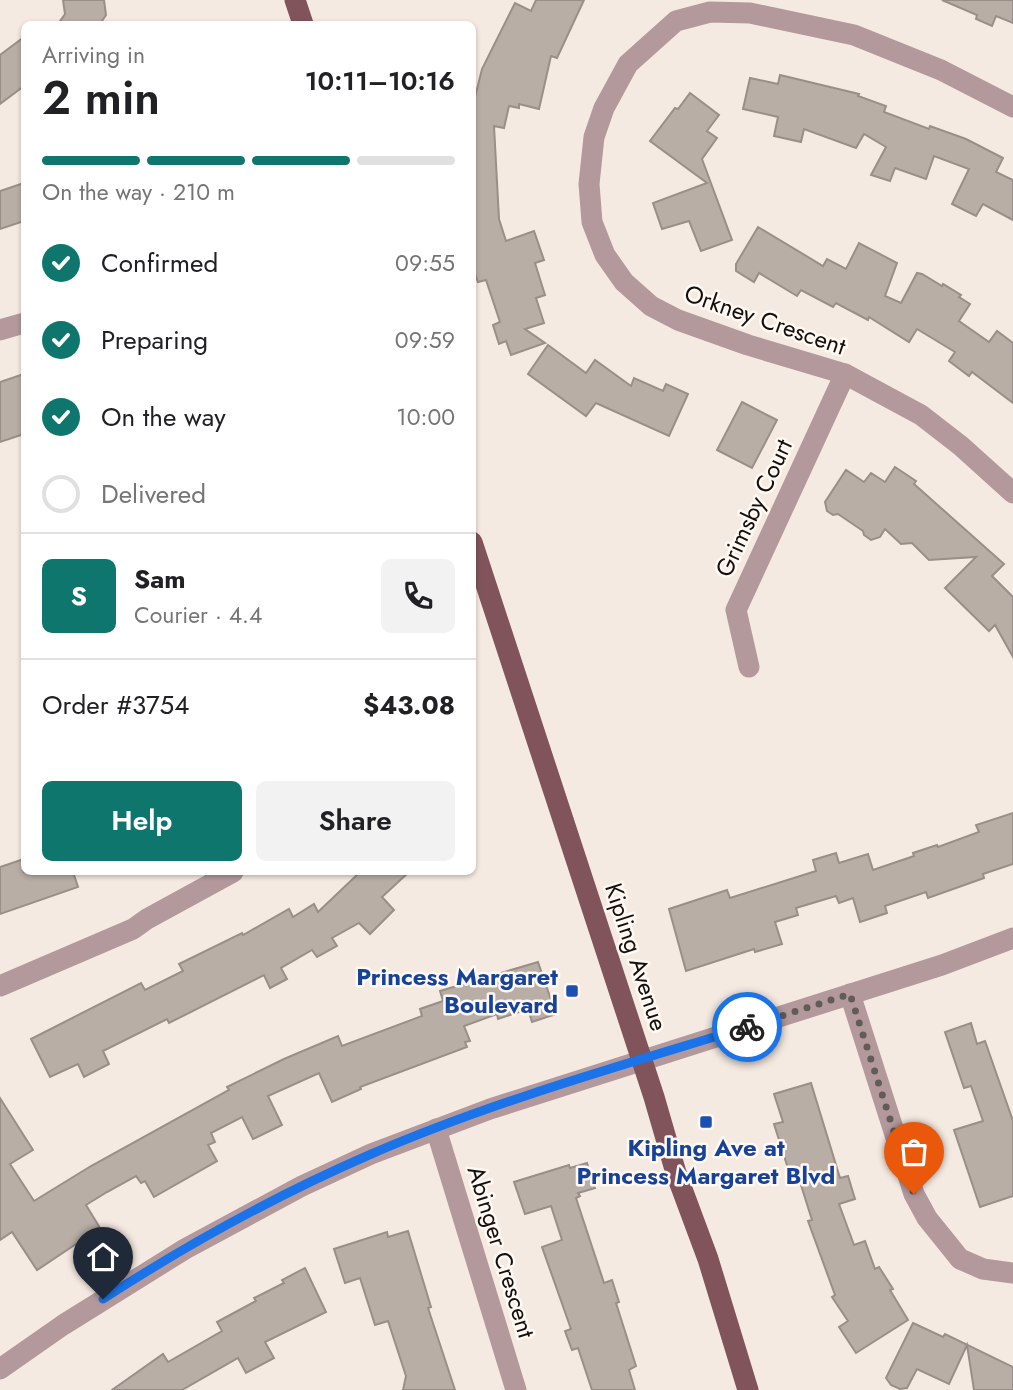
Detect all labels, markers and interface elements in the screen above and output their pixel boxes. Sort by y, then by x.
text: Arriving in [42,38,145,72]
text: 10:11–10:16 [305,62,455,100]
text: 2 min [42,65,160,131]
text: On the way · 210 m [42,175,235,209]
icon: check [42,244,80,282]
text: Confirmed [101,244,218,282]
text: 09:55 [395,246,455,280]
street label: Orkney Crescent [680,276,851,364]
icon: check [42,321,80,359]
text: Preparing [101,321,208,359]
text: 09:59 [395,323,455,357]
icon: check [42,398,80,436]
text: On the way [101,398,226,436]
text: 10:00 [396,400,455,434]
street label: Grimsby Court [706,433,801,583]
text: Delivered [101,475,206,513]
button: phone [381,559,455,633]
text: Sam [134,560,186,598]
text: S [71,577,87,615]
text: Courier · 4.4 [134,598,262,632]
text: Order #3754 [42,686,189,724]
text: $43.08 [363,686,455,724]
button: Help [42,781,242,861]
button: Share [256,781,455,861]
street label: Kipling Avenue [596,878,677,1035]
place label: Princess Margaret Boulevard [356,959,558,1022]
marker: Princess Margaret Boulevard [564,983,580,999]
courier [712,992,782,1062]
icon: bike [728,1008,766,1046]
marker: Kipling Ave at Princess Margaret Blvd [698,1114,714,1130]
pin [884,1122,944,1194]
place label: Kipling Ave at Princess Margaret Blvd [577,1130,835,1193]
icon: bag [895,1133,933,1171]
street label: Abinger Crescent [459,1161,544,1342]
pin [73,1227,133,1299]
icon: home [84,1238,122,1276]

